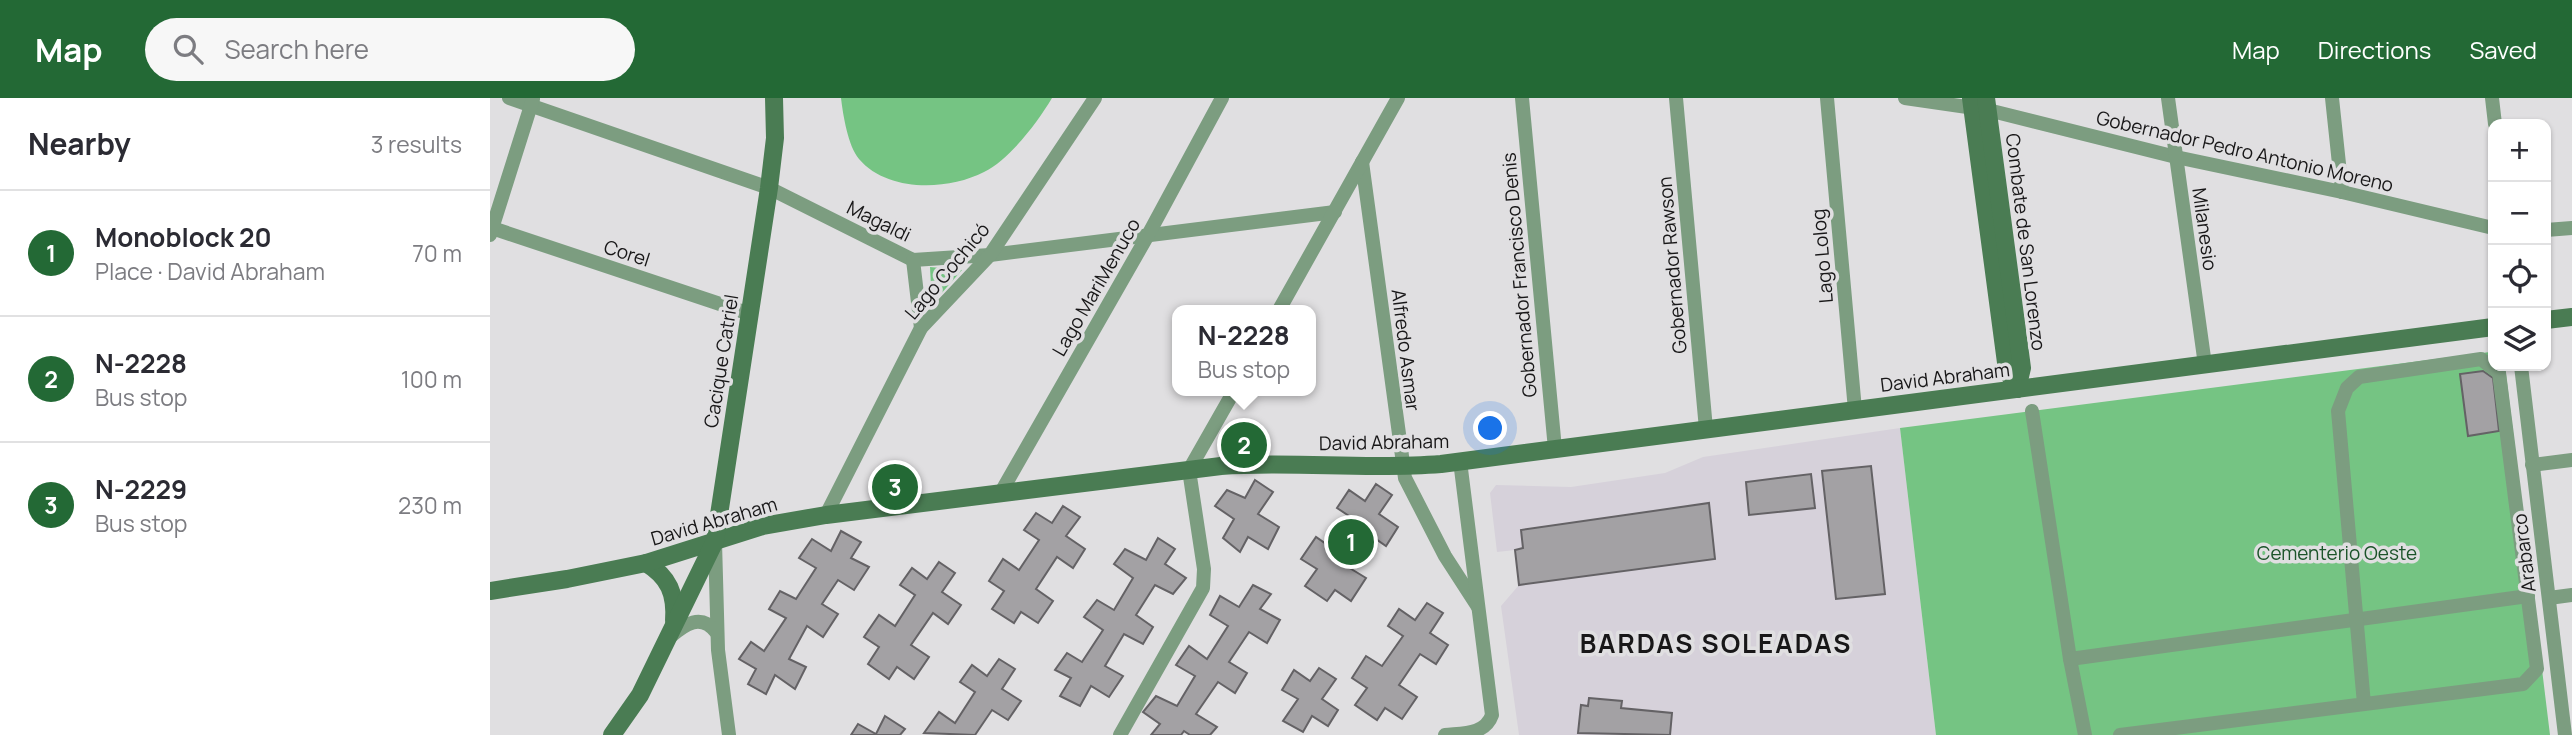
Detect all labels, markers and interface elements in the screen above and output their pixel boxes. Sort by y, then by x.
search box [145,18,635,81]
text: Map [35,27,103,72]
icon: search [169,30,207,68]
text: Search here [225,31,369,67]
text: Map [2232,33,2280,66]
text: Directions [2318,33,2431,66]
text: Saved [2469,33,2537,66]
street label: Gobernador Pedro Antonio Moreno [2094,104,2396,198]
map controls [2488,119,2551,371]
button: + [2488,119,2551,182]
text: Nearby [28,123,131,164]
text: 3 results [371,128,462,160]
street label: Combate de San Lorenzo [2000,132,2052,352]
street label: Gobernador Francisco Denis [1495,151,1543,399]
street label: Gobernador Rawson [1651,175,1693,355]
button: − [2488,182,2551,245]
street label: Milanesio [2186,186,2224,272]
street label: Magaldi [843,194,915,248]
street label: Lago Lolog [1805,208,1839,304]
street label: Lago MariMenuco [1046,213,1146,361]
street label: Lago Cochicó [899,217,995,325]
text: Monoblock 20 [95,219,272,255]
street label: Corel [601,233,653,273]
text: 1 [46,237,56,269]
text: 70 m [412,237,462,269]
button: locate [2488,245,2551,308]
text: Place · David Abraham [95,255,325,287]
street label: Alfredo Asmar [1386,287,1426,413]
street label: Cacique Catriel [698,292,744,430]
popup [1172,305,1316,396]
button: layers [2488,308,2551,371]
text: N-2228 [1198,317,1290,353]
text: N-2228 [95,345,187,381]
text: Bus stop [1198,353,1290,385]
street label: David Abraham [1879,356,2011,398]
text: 2 [44,363,58,395]
text: 100 m [401,363,462,395]
text: Bus stop [95,381,187,413]
your location [1473,411,1507,445]
pin: 2 [1221,419,1267,471]
street label: David Abraham [1319,428,1449,456]
pin: 3 [872,461,918,513]
text: N-2229 [95,471,187,507]
text: 3 [44,489,58,521]
text: 230 m [398,489,462,521]
street label: David Abraham [648,491,780,551]
text: Bus stop [95,507,187,539]
street label: Arabarco [2506,512,2542,594]
pin: 1 [1328,516,1374,568]
park label: Cementerio Oeste [2257,540,2417,566]
district label: BARDAS SOLEADAS [1580,625,1852,661]

